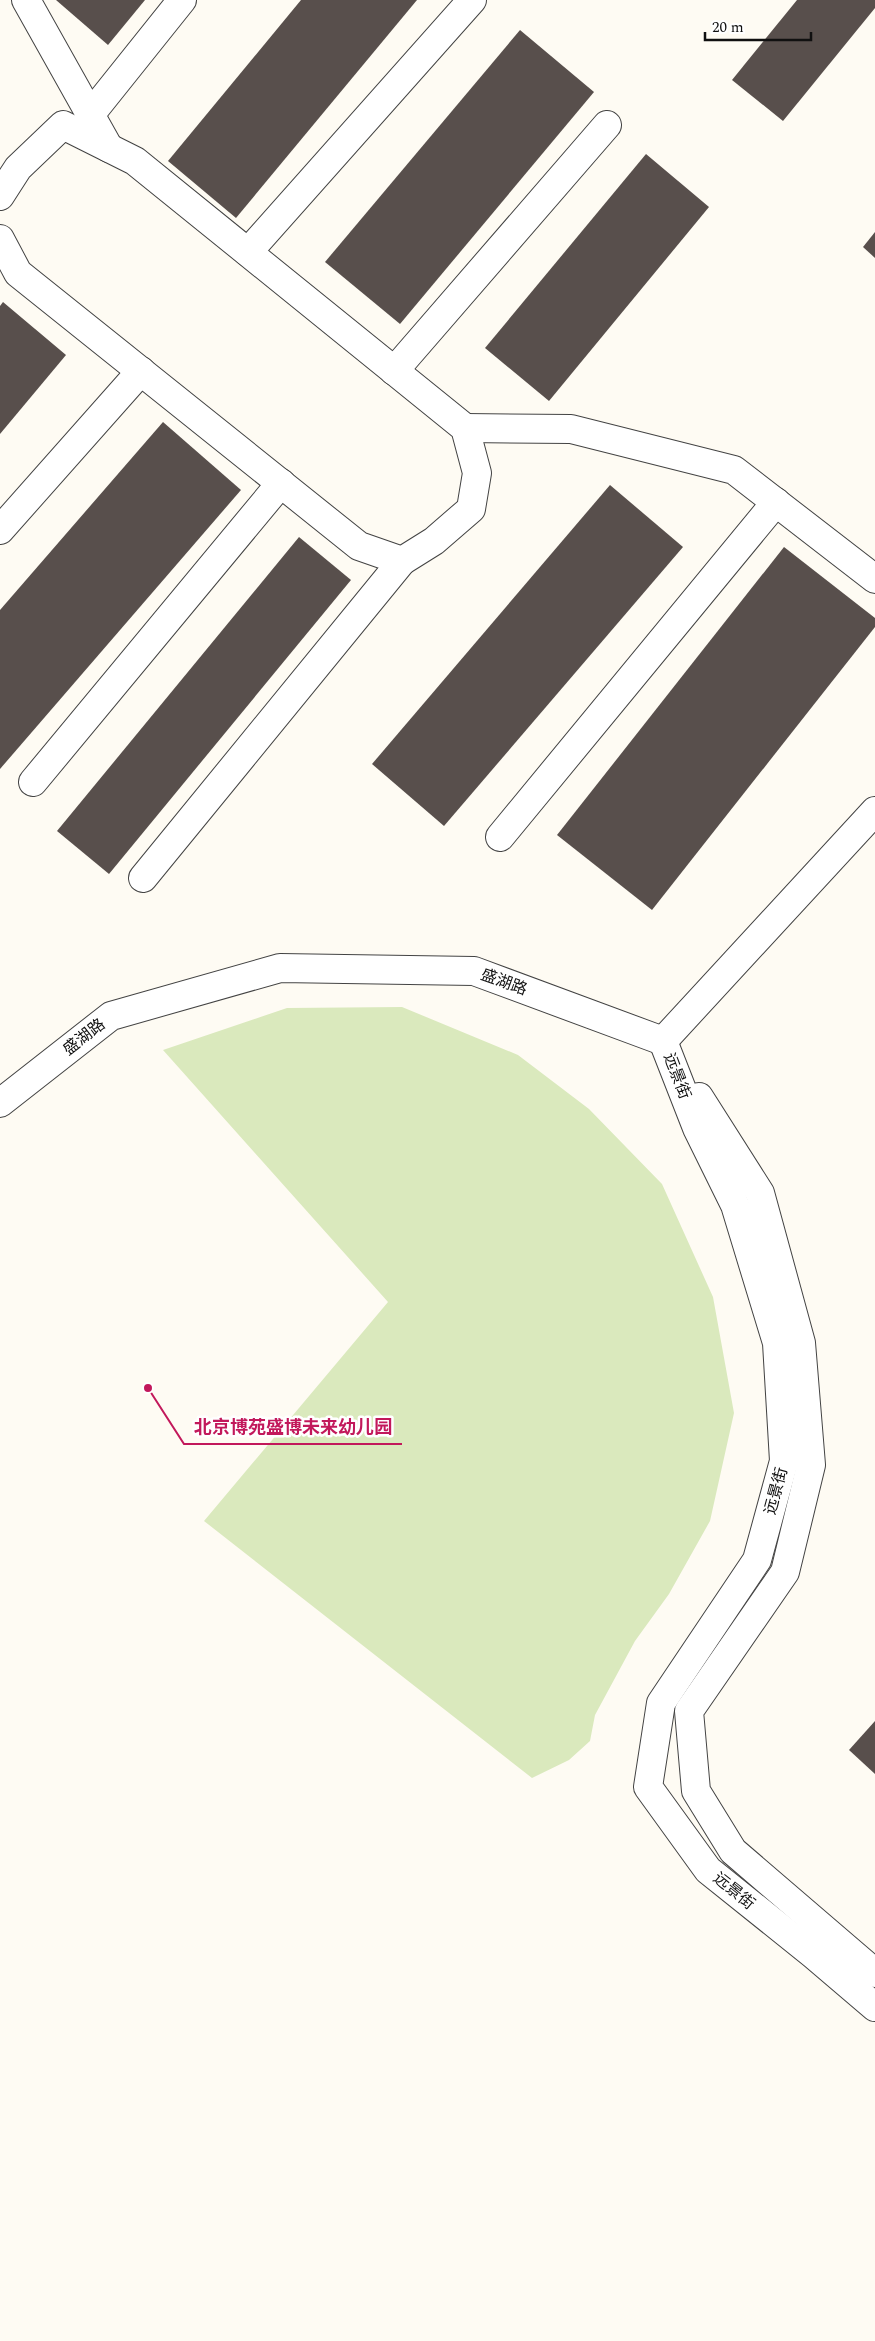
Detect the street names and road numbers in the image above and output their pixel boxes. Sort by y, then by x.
street label: 盛湖路 [477,963,531,1001]
street label: 盛湖路 [58,1013,110,1061]
street label: 远景街 [657,1049,697,1103]
street label: 远景街 [758,1465,794,1517]
street label: 远景街 [708,1867,760,1915]

